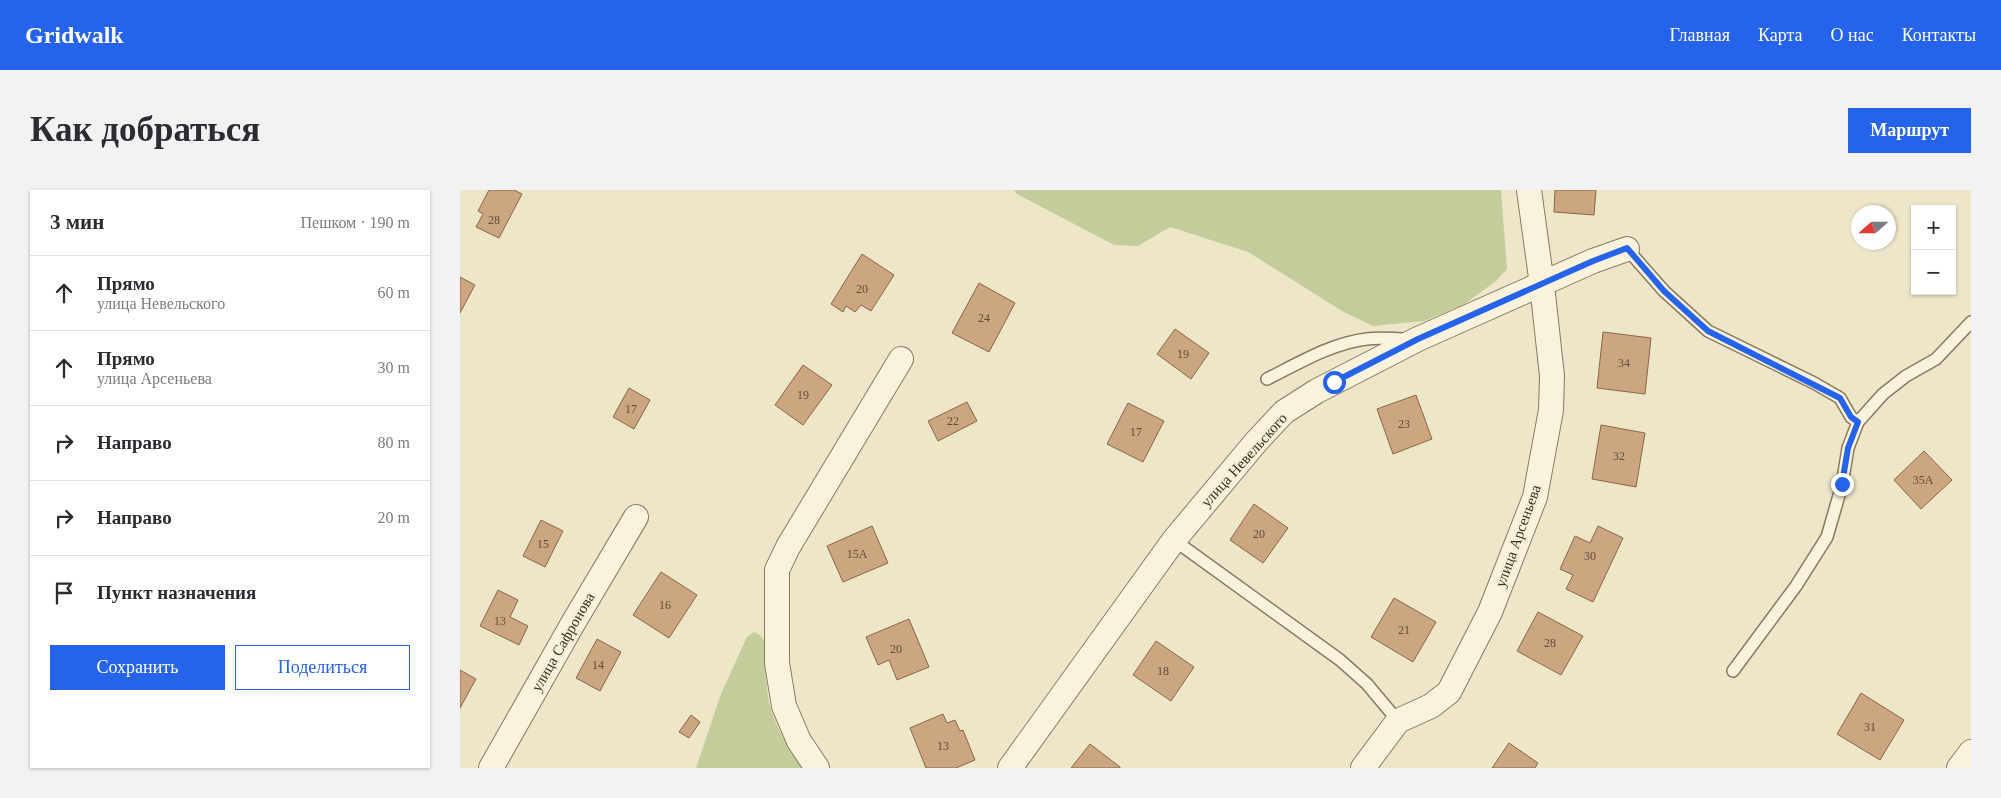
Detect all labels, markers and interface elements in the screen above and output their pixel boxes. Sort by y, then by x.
text: Gridwalk [25,22,124,48]
text: Главная [1670,25,1730,45]
text: Карта [1758,25,1803,45]
text: О нас [1831,25,1874,45]
text: Контакты [1902,25,1976,45]
button: Маршрут [1848,108,1971,153]
text: Как добраться [30,110,260,149]
north arrow [1851,205,1896,250]
map controls [1911,205,1956,295]
button: + [1911,205,1956,250]
text: 3 мин [50,210,104,234]
house number: 28 [488,213,500,227]
text: Пешком · 190 m [300,214,410,231]
button: − [1911,250,1956,295]
text: Прямо [97,273,155,294]
icon: ahead [50,279,78,307]
house number: 20 [856,282,868,296]
text: 60 m [378,284,410,301]
text: улица Невельского [97,295,225,312]
house number: 24 [978,311,990,325]
house number: 19 [1177,347,1189,361]
text: Прямо [97,348,155,369]
icon: ahead [50,354,78,382]
house number: 34 [1618,356,1630,370]
text: 30 m [378,359,410,376]
text: улица Арсеньева [97,370,212,387]
route start [1323,371,1346,394]
house number: 19 [797,388,809,402]
house number: 17 [625,402,637,416]
street label: улица Невельского [1198,410,1290,510]
house number: 22 [947,414,959,428]
house number: 23 [1398,417,1410,431]
house number: 17 [1130,425,1142,439]
icon: right [50,429,78,457]
text: Направо [97,432,172,453]
text: 80 m [378,434,410,451]
house number: 32 [1613,449,1625,463]
route end [1831,473,1854,496]
house number: 35А [1913,473,1934,487]
street label: улица Арсеньева [1492,482,1544,589]
icon: right [50,504,78,532]
text: Направо [97,507,172,528]
text: 20 m [378,509,410,526]
house number: 20 [1253,527,1265,541]
house number: 15 [537,537,549,551]
house number: 15А [847,547,868,561]
house number: 30 [1584,549,1596,563]
icon: arrive [50,579,78,607]
text: Пункт назначения [97,582,256,603]
street label: улица Сафронова [528,590,598,694]
house number: 16 [659,598,671,612]
house number: 13 [494,614,506,628]
house number: 21 [1398,623,1410,637]
house number: 28 [1544,636,1556,650]
house number: 20 [890,642,902,656]
button: Сохранить [50,645,225,690]
button: Поделиться [235,645,410,690]
house number: 14 [592,658,604,672]
house number: 18 [1157,664,1169,678]
house number: 31 [1864,720,1876,734]
house number: 13 [937,739,949,753]

